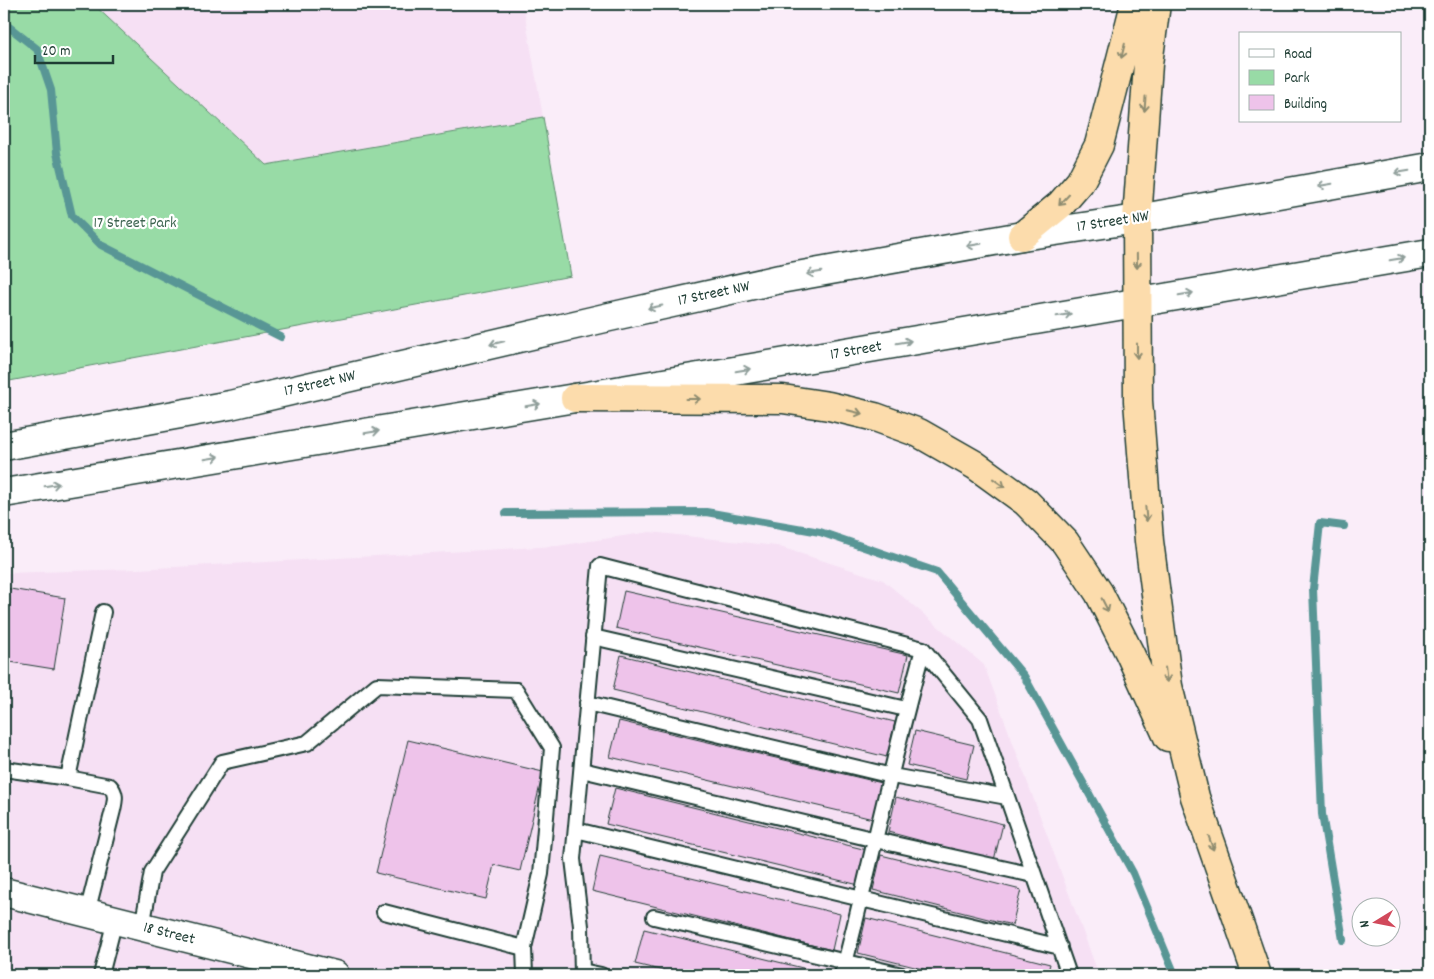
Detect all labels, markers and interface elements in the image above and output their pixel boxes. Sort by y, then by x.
scale bar [35,32,112,64]
legend [1239,32,1402,122]
text: 20 m [42,41,70,63]
one-way arrow [1118,42,1127,58]
text: Road [1284,44,1312,66]
text: Park [1284,68,1310,90]
text: Building [1284,94,1327,116]
one-way arrow [1140,96,1149,112]
one-way arrow [1394,167,1410,177]
one-way arrow [1317,181,1333,191]
one-way arrow [1058,193,1070,206]
street label: 17 Street NW [1075,205,1152,239]
park label: 17 Street Park [93,212,177,235]
one-way arrow [967,240,983,250]
one-way arrow [1132,252,1142,269]
one-way arrow [1389,253,1405,263]
one-way arrow [807,269,823,279]
street label: 17 Street NW [676,275,753,313]
one-way arrow [1178,289,1194,299]
one-way arrow [648,302,664,312]
one-way arrow [1055,310,1071,320]
street label: 17 Street [828,335,884,367]
one-way arrow [895,337,911,347]
one-way arrow [489,339,505,348]
one-way arrow [1132,343,1142,359]
street label: 17 Street NW [282,364,359,403]
one-way arrow [735,364,751,374]
one-way arrow [685,394,701,404]
one-way arrow [524,400,540,410]
one-way arrow [846,408,862,417]
one-way arrow [364,426,380,436]
one-way arrow [204,453,220,463]
one-way arrow [992,478,1006,488]
one-way arrow [43,479,59,489]
one-way arrow [1142,505,1151,521]
one-way arrow [1100,597,1110,612]
one-way arrow [1162,666,1172,682]
one-way arrow [1207,835,1216,851]
north arrow [1352,896,1402,946]
street label: 18 Street [141,916,197,952]
text: N [1355,919,1376,929]

